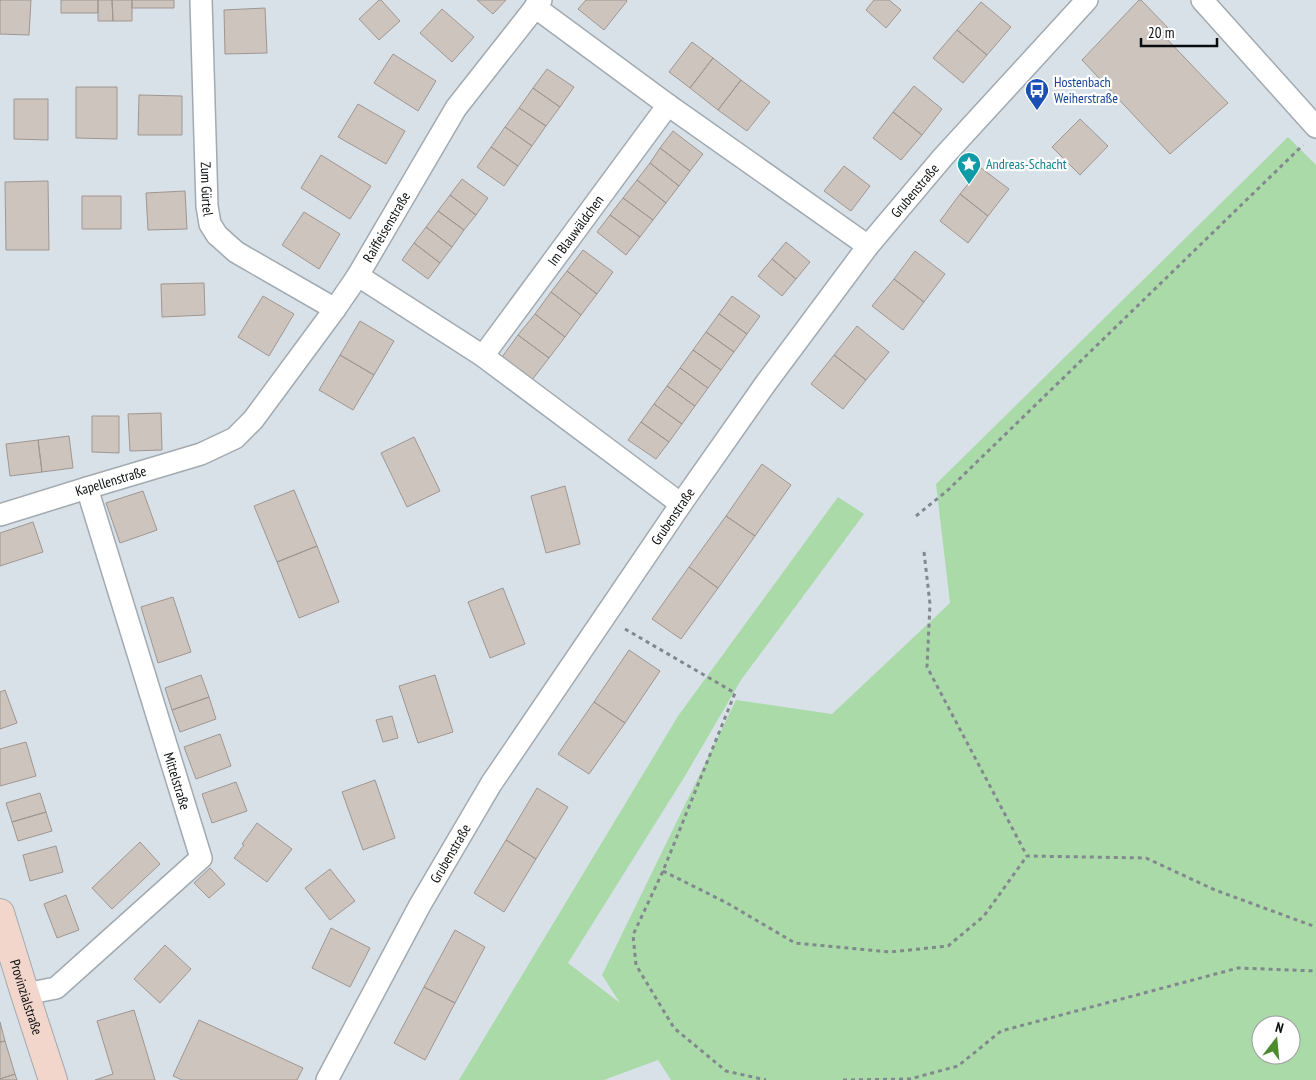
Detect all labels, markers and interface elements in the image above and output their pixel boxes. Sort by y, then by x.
scale bar [1141,15,1217,47]
text: 20 m [1148,23,1174,42]
place label: Hostenbach Weiherstraße [1054,73,1118,107]
bus stop icon: Hostenbach Weiherstraße [1024,77,1050,111]
place icon: Andreas-Schacht [956,151,982,185]
place label: Andreas-Schacht [986,155,1067,173]
street label: Grubenstraße [887,160,943,221]
street label: Zum Gürtel [197,162,218,218]
street label: Raiffeisenstraße [359,188,414,265]
street label: Im Blauwäldchen [544,192,607,269]
street label: Kapellenstraße [73,462,149,500]
street label: Grubenstraße [647,484,699,548]
street label: Mittelstraße [160,750,194,812]
street label: Grubenstraße [426,820,475,886]
street label: Provinzialstraße [6,957,47,1037]
north arrow [1251,1015,1301,1065]
text: N [1273,1018,1286,1037]

